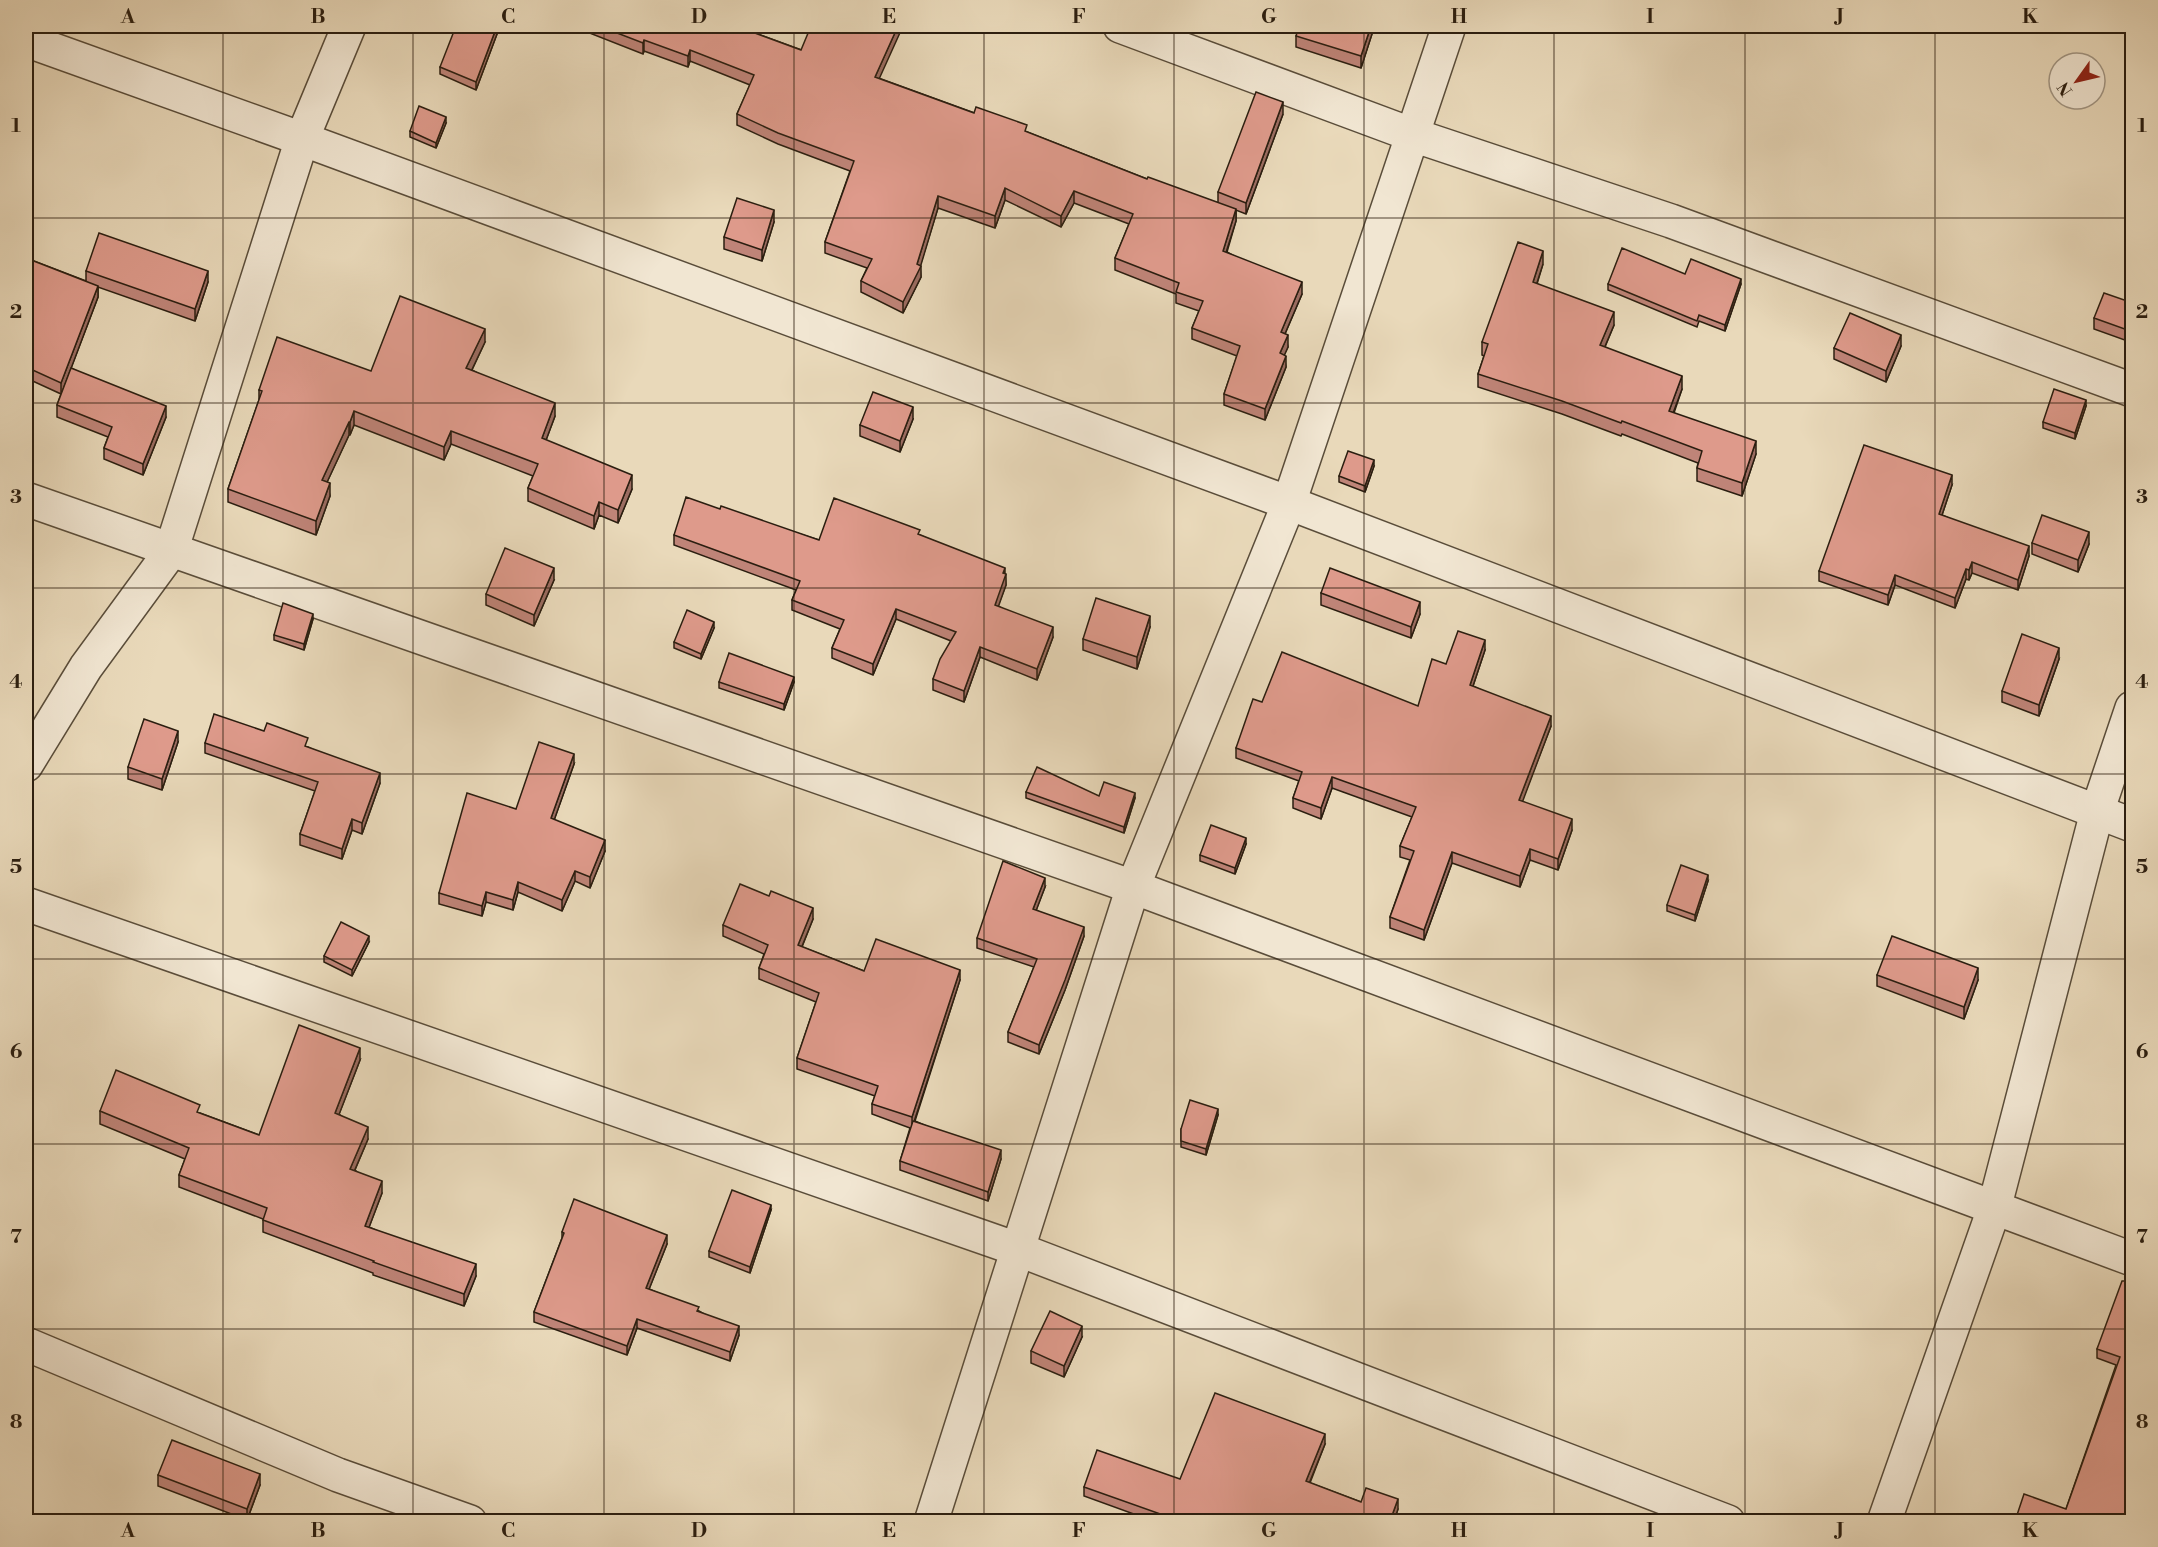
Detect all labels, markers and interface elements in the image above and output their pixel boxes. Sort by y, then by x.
text: A [120,5,136,30]
text: B [310,5,326,30]
text: C [501,5,515,30]
text: D [691,5,707,30]
text: E [882,5,896,30]
text: F [1072,5,1086,30]
text: G [1261,5,1277,30]
text: H [1451,5,1468,30]
text: I [1646,5,1654,30]
text: J [1833,5,1844,30]
text: K [2022,5,2039,30]
north arrow [2047,51,2107,111]
text: N [2053,78,2077,100]
text: 1 [11,114,21,139]
text: 1 [2137,114,2147,139]
text: 2 [10,300,22,325]
text: 2 [2136,300,2148,325]
text: 3 [10,485,22,510]
text: 3 [2136,485,2148,510]
text: 4 [9,670,23,695]
text: 4 [2135,670,2149,695]
text: 5 [10,855,22,880]
text: 5 [2136,855,2148,880]
text: 6 [10,1040,23,1065]
text: 6 [2136,1040,2149,1065]
text: 7 [10,1225,22,1250]
text: 7 [2136,1225,2148,1250]
text: 8 [10,1410,23,1435]
text: 8 [2136,1410,2149,1435]
text: A [120,1519,136,1544]
text: B [310,1519,326,1544]
text: C [501,1519,515,1544]
text: D [691,1519,707,1544]
text: E [882,1519,896,1544]
text: F [1072,1519,1086,1544]
text: G [1261,1519,1277,1544]
text: H [1451,1519,1468,1544]
text: I [1646,1519,1654,1544]
text: J [1833,1519,1844,1544]
text: K [2022,1519,2039,1544]

